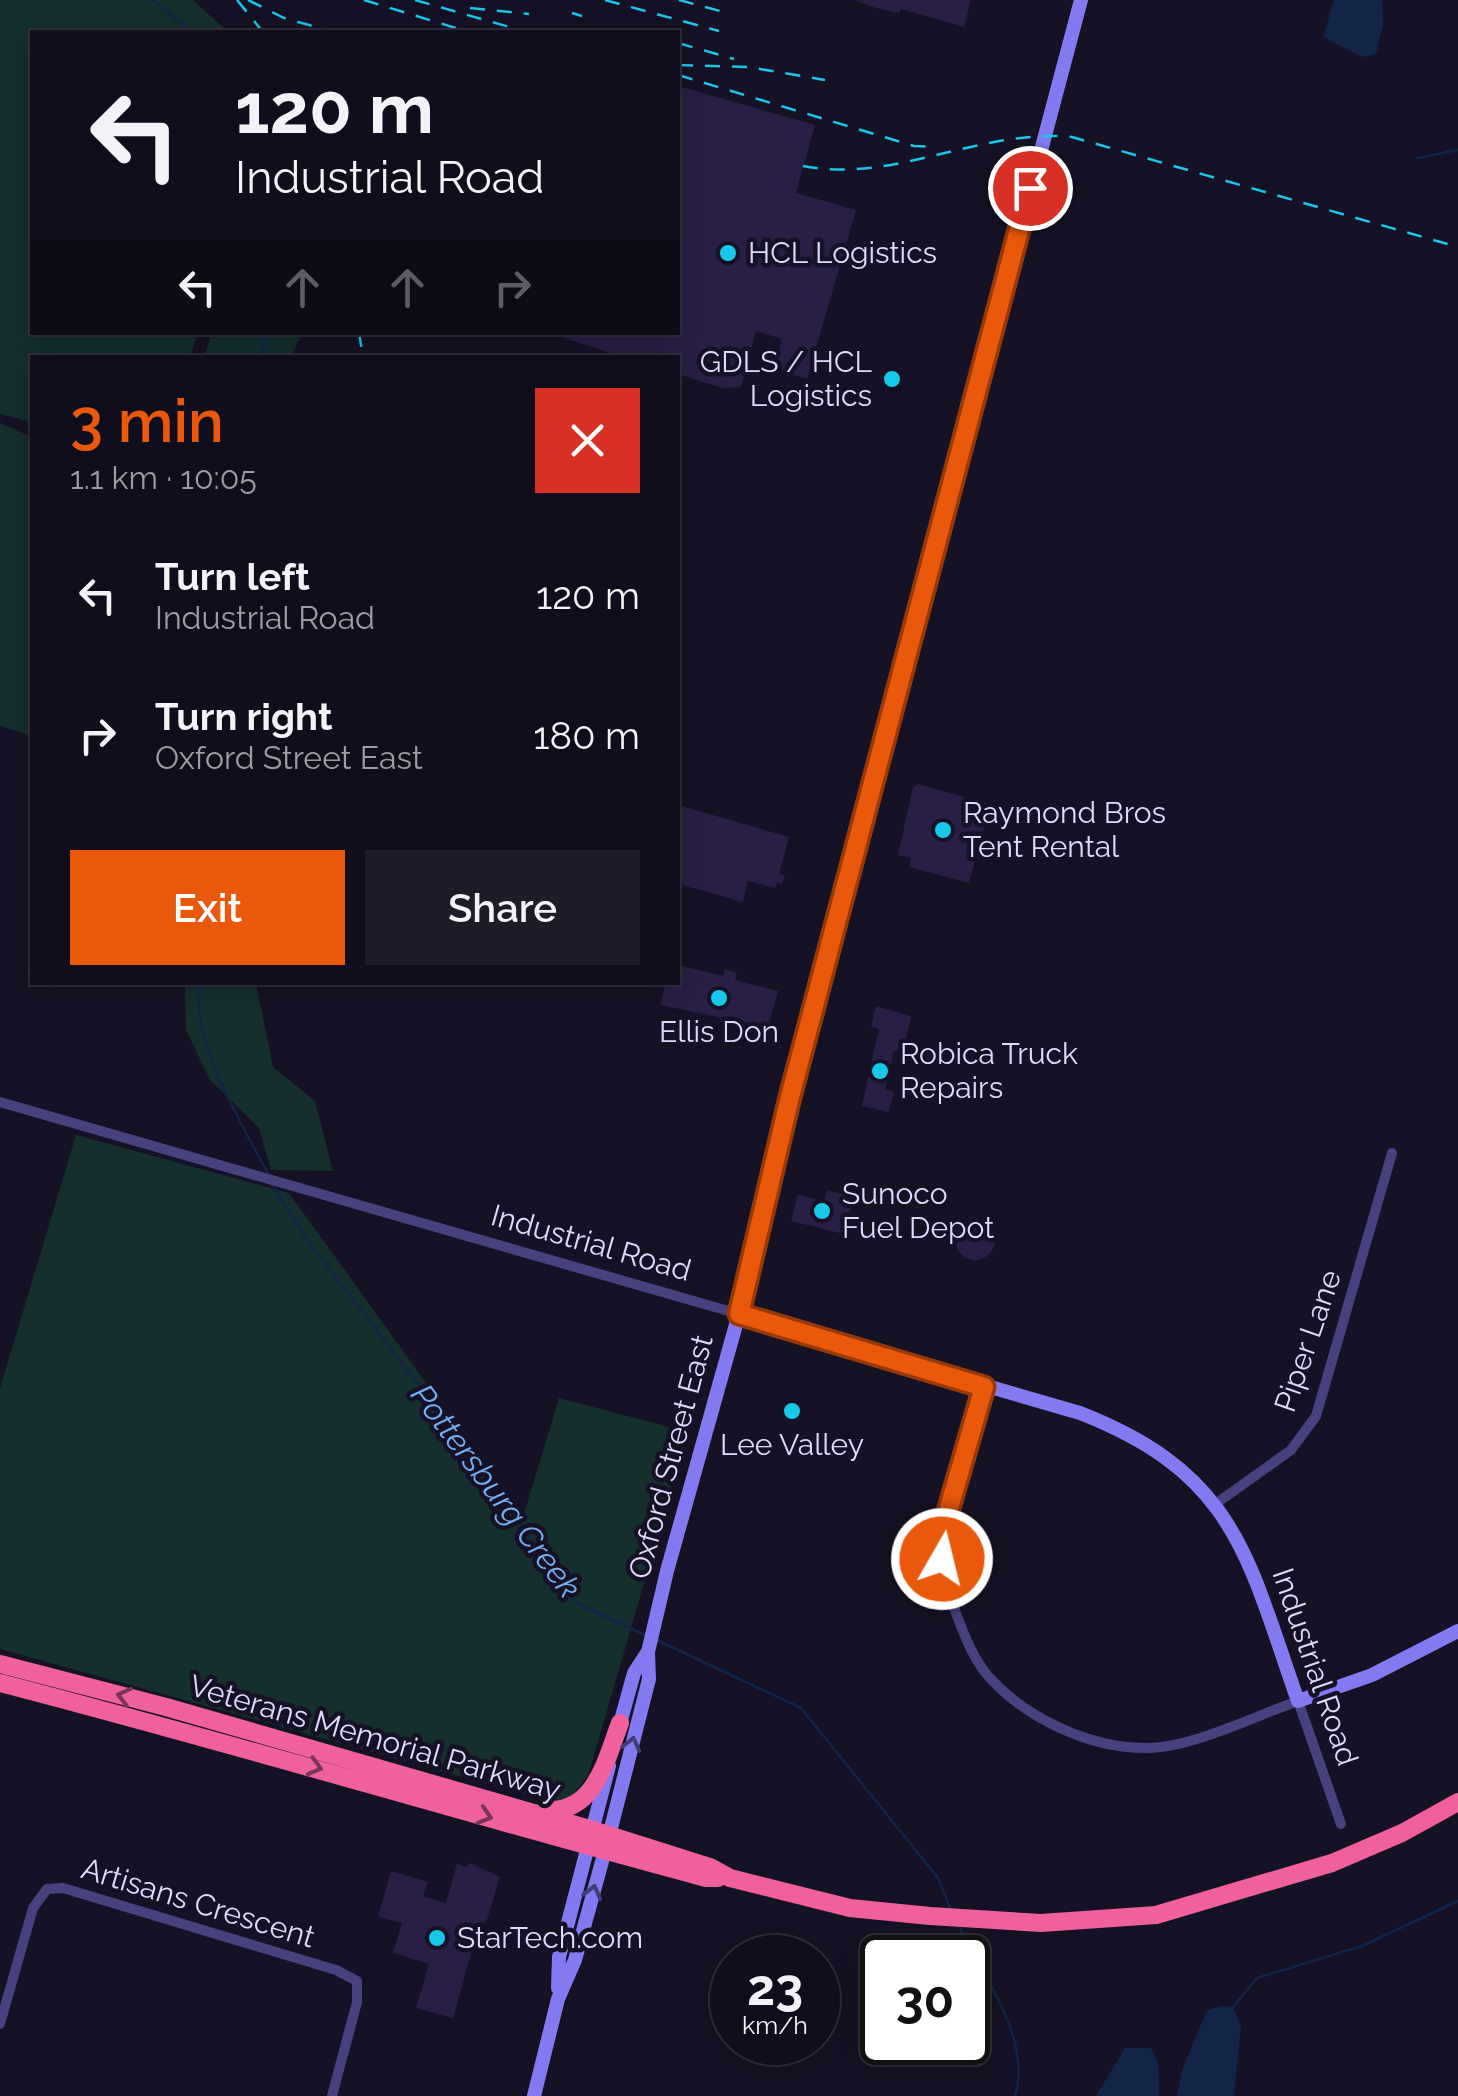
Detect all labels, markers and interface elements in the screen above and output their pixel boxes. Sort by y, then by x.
text: 120 m [235,67,434,149]
icon: left [70,70,200,200]
pin [988,146,1073,231]
text: Industrial Road [235,151,544,204]
icon: arrive [1003,161,1058,216]
place label: HCL Logistics [748,235,937,270]
marker: HCL Logistics [717,242,739,264]
icon: left [170,260,225,315]
icon: ahead [275,260,330,315]
icon: ahead [380,260,435,315]
icon: right [485,260,540,315]
place label: GDLS / HCL Logistics [700,344,873,413]
marker: GDLS / HCL Logistics [881,368,903,390]
text: 3 min [70,386,224,456]
button: close [535,388,640,493]
text: 1.1 km · 10:05 [70,459,257,496]
text: Turn left [155,554,310,599]
icon: left [70,568,125,623]
text: 120 m [536,573,640,618]
text: Industrial Road [155,599,375,636]
text: Turn right [155,694,332,739]
icon: right [70,708,125,763]
text: 180 m [533,713,640,758]
text: Oxford Street East [155,739,423,776]
place label: Raymond Bros Tent Rental [963,795,1166,864]
marker: Raymond Bros Tent Rental [932,819,954,841]
button: Exit [70,850,345,965]
button: Share [365,850,640,965]
marker: Ellis Don [708,987,730,1009]
place label: Ellis Don [659,1014,779,1049]
place label: Robica Truck Repairs [900,1036,1078,1105]
marker: Robica Truck Repairs [869,1060,891,1082]
place label: Sunoco Fuel Depot [842,1176,994,1245]
street label: Industrial Road [487,1197,695,1288]
marker: Sunoco Fuel Depot [811,1200,833,1222]
street label: Piper Lane [1267,1265,1348,1416]
street label: Oxford Street East [621,1331,720,1583]
water label: Pottersburg Creek [404,1377,589,1605]
marker: Lee Valley [781,1400,803,1422]
place label: Lee Valley [720,1427,864,1462]
position arrow [890,1507,994,1611]
street label: Industrial Road [1265,1564,1366,1770]
street label: Veterans Memorial Parkway [186,1668,565,1807]
one-way arrow [116,1687,133,1708]
one-way arrow [620,1736,641,1753]
one-way arrow [306,1755,323,1776]
one-way arrow [476,1804,493,1825]
street label: Artisans Crescent [77,1850,319,1955]
one-way arrow [582,1884,603,1901]
place label: StarTech.com [457,1920,643,1955]
marker: StarTech.com [426,1927,448,1949]
speed limit sign: 30 [860,1935,990,2065]
text: 23 [747,1958,803,2017]
text: km/h [742,2010,808,2040]

